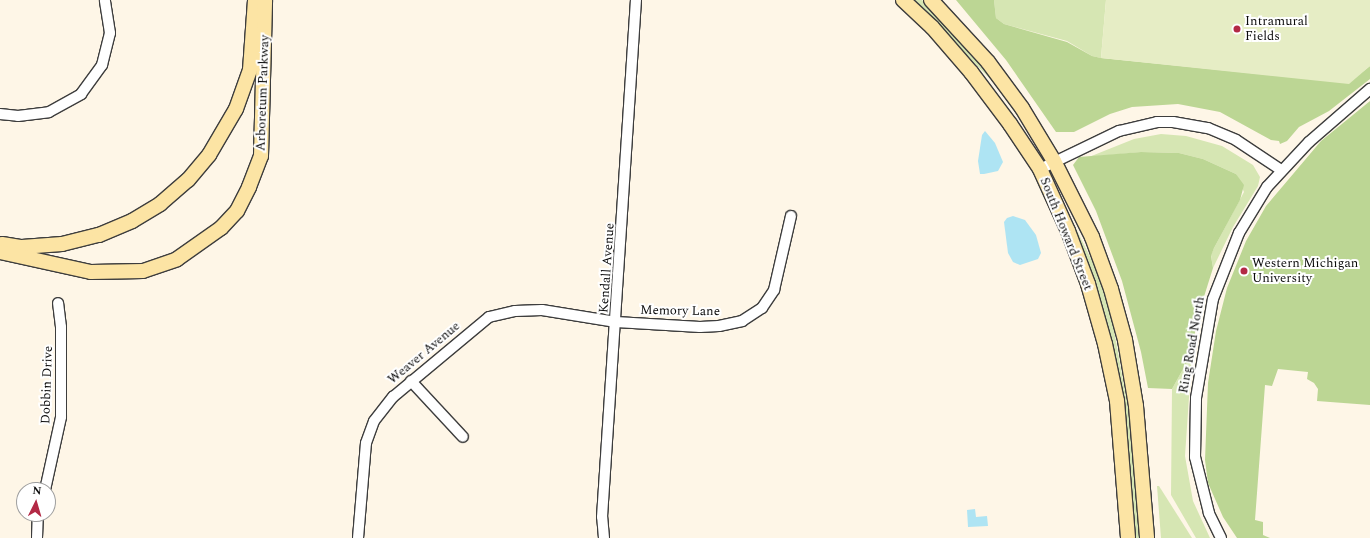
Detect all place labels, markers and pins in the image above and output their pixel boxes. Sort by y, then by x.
place label: Intramural Fields [1245,14,1308,45]
marker: Intramural Fields [1232,24,1242,34]
place label: Western Michigan University [1252,256,1358,287]
marker: Western Michigan University [1239,266,1249,276]

